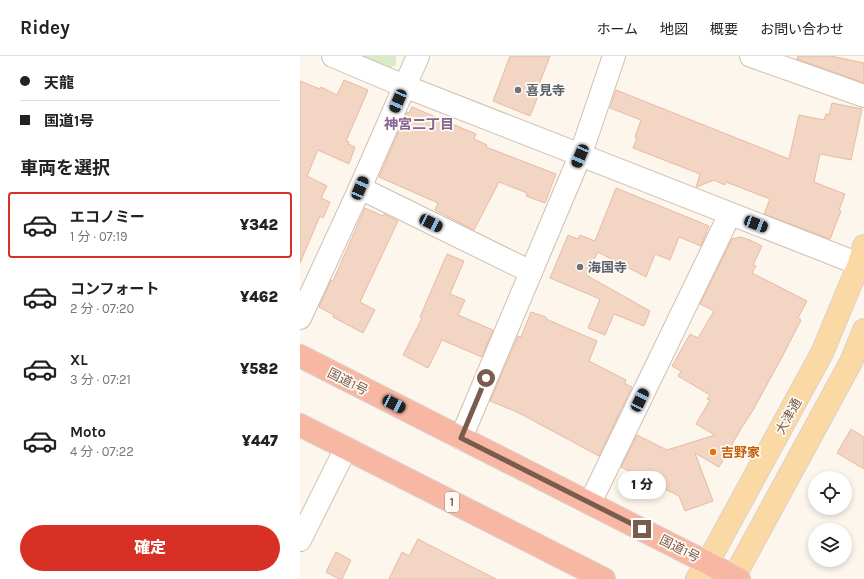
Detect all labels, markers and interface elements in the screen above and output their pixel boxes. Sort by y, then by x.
text: Ridey [20,17,70,39]
text: ホーム [596,21,638,38]
text: 地図 [660,21,688,38]
text: 概要 [710,21,738,38]
text: お問い合わせ [760,21,844,38]
text: 天龍 [44,74,74,92]
place label: 喜見寺 [526,83,565,98]
marker: 喜見寺 [513,85,523,95]
car [388,88,408,114]
text: 国道1号 [44,112,94,130]
district label: 神宮二丁目 [384,116,454,133]
car [570,143,590,169]
text: 車両を選択 [20,157,110,179]
car [350,175,370,201]
icon: car [22,207,58,243]
text: エコノミー [70,208,145,226]
car [418,212,444,234]
car [743,214,769,234]
text: ¥342 [240,216,278,234]
text: 1 分 · 07:19 [70,229,128,244]
place label: 海国寺 [588,260,627,275]
marker: 海国寺 [575,262,585,272]
icon: car [22,279,58,315]
text: コンフォート [70,280,160,298]
text: ¥462 [240,288,278,306]
text: 2 分 · 07:20 [70,301,134,316]
icon: car [22,351,58,387]
text: XL [70,351,88,369]
text: ¥582 [240,360,278,378]
street label: 国道1号 [325,365,370,398]
route start [477,369,495,387]
text: 3 分 · 07:21 [70,372,131,387]
car [629,387,651,413]
car [381,393,407,415]
street label: 大津通 [772,396,804,437]
icon: car [22,423,58,459]
text: Moto [70,423,106,441]
text: ¥447 [242,432,278,450]
text: 4 分 · 07:22 [70,444,134,459]
place label: 吉野家 [721,445,760,460]
marker: 吉野家 [708,447,718,457]
callout: 1 分 [618,471,666,499]
map controls [808,471,852,567]
button: locate [808,471,852,515]
text: 1 分 [631,477,653,492]
road number: 1 [445,492,459,512]
route end [633,520,651,538]
button: layers [808,523,852,567]
button: 確定 [20,525,280,571]
street label: 国道1号 [657,532,702,565]

